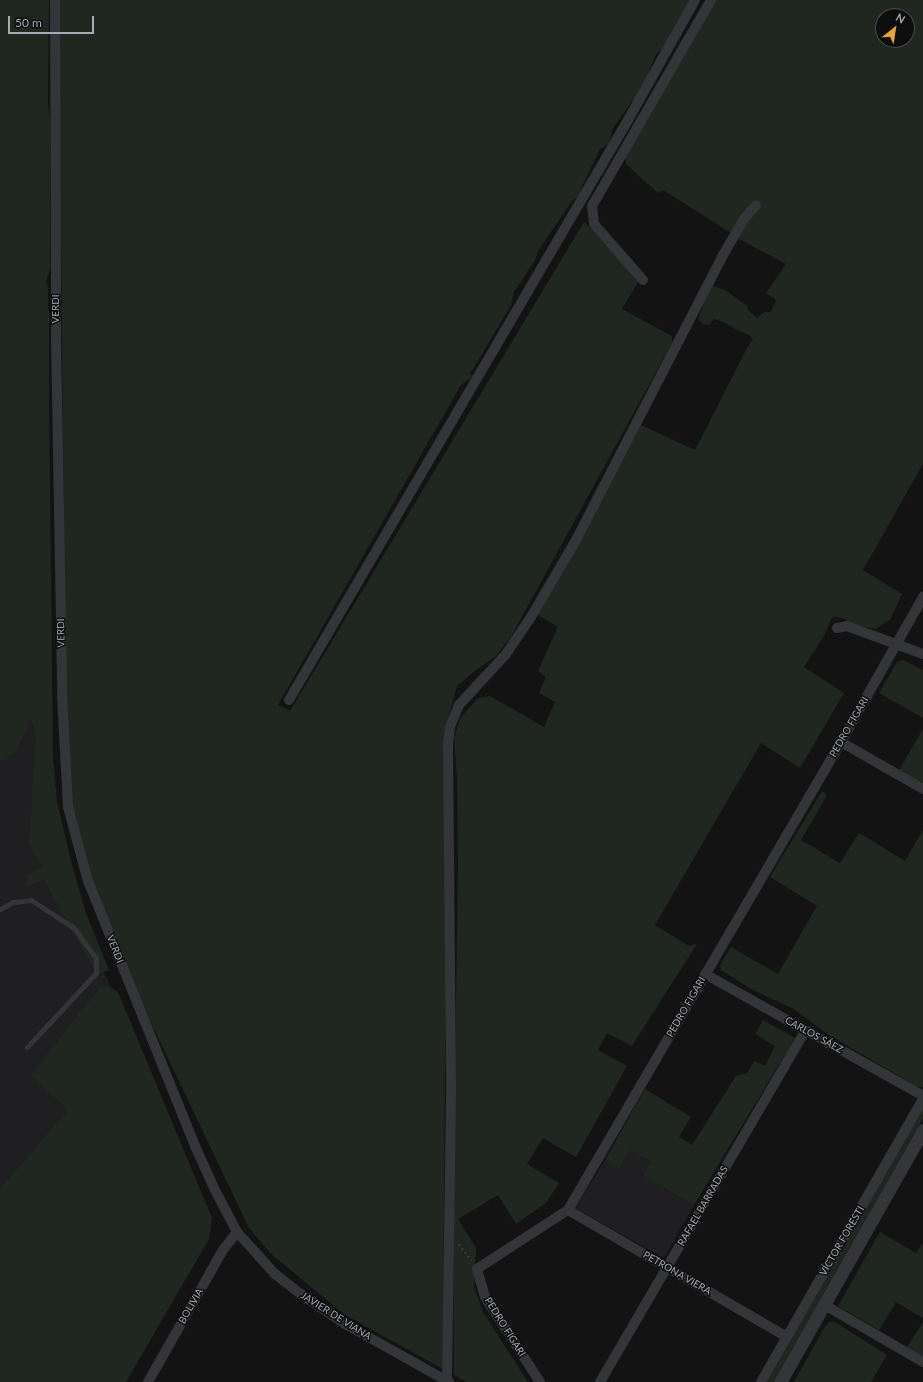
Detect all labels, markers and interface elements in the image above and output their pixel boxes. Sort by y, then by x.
scale bar [10,8,96,34]
north arrow [875,8,915,48]
text: N [894,10,908,26]
text: 50 m [15,15,42,30]
street label: VERDI [50,294,62,324]
street label: VERDI [55,618,67,648]
street label: PEDRO FIGARI [827,695,871,759]
street label: VERDI [104,933,126,965]
street label: PEDRO FIGARI [664,975,708,1039]
street label: CARLOS SÁEZ [783,1014,845,1056]
street label: RAFAEL BARRADAS [675,1164,731,1248]
street label: VÍCTOR FORESTI [817,1204,867,1278]
street label: PETRONA VIERA [641,1248,713,1298]
street label: BOLIVIA [176,1286,206,1326]
street label: JAVIER DE VIANA [298,1289,374,1343]
street label: PEDRO FIGARI [482,1295,528,1359]

